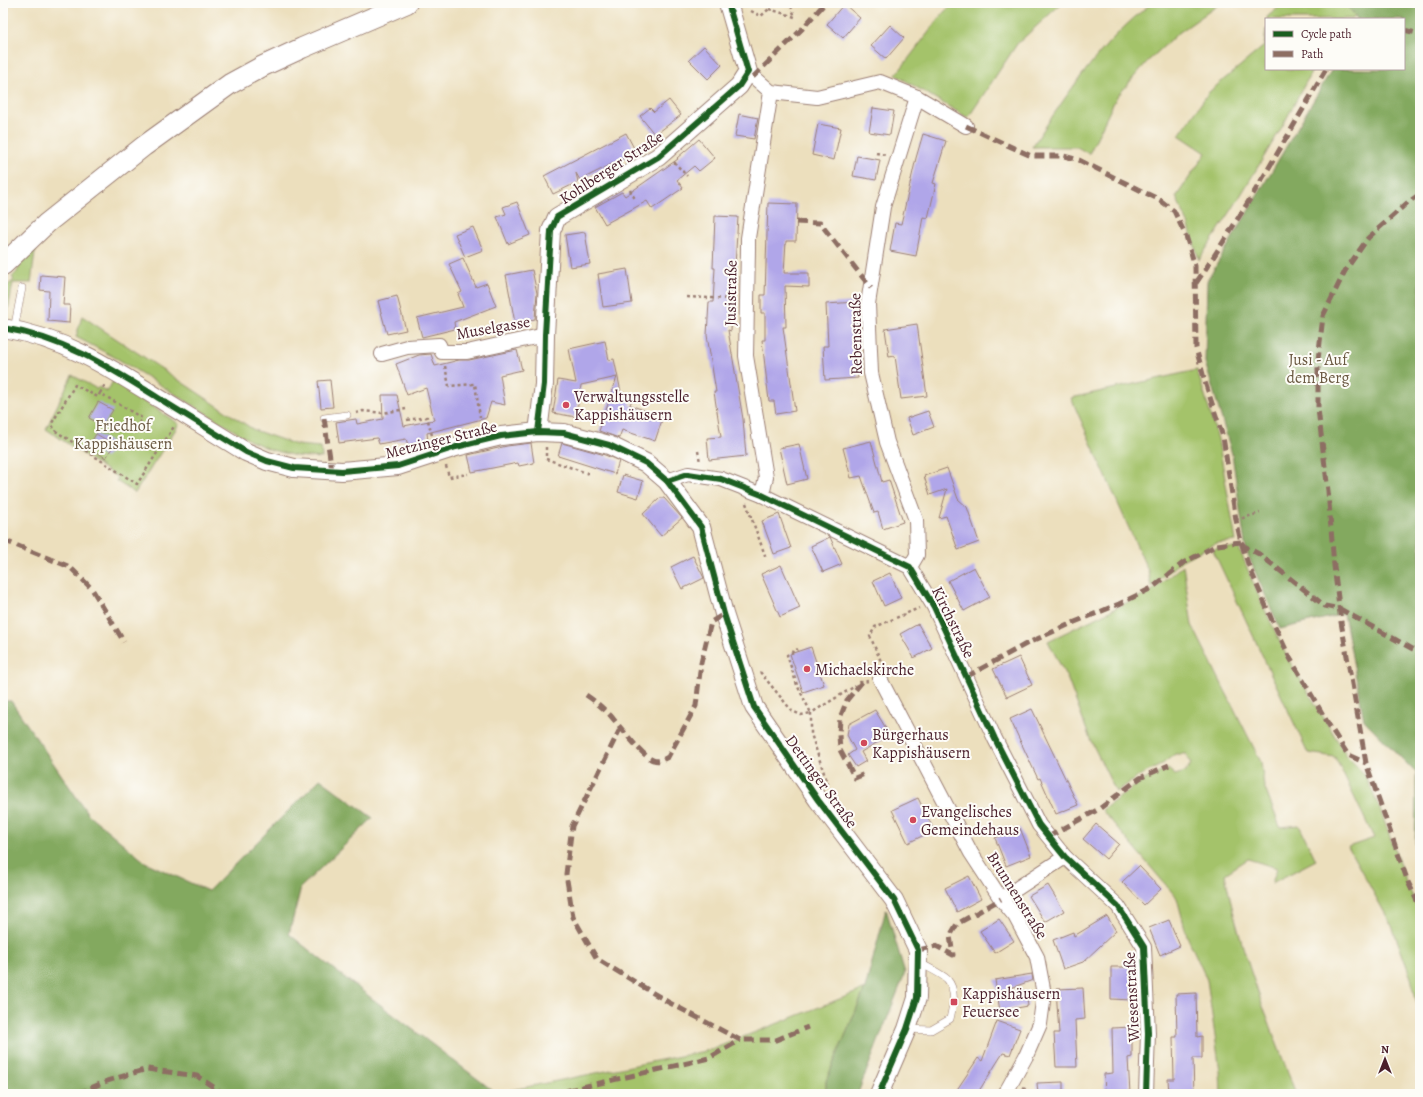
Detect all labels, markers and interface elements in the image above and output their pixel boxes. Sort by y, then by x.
legend [1265,18,1405,70]
text: Cycle path [1301,26,1352,42]
text: Path [1301,46,1324,62]
street label: Kohlberger Straße [555,126,668,210]
street label: Jusistraße [719,260,743,326]
street label: Rebenstraße [844,293,868,375]
street label: Muselgasse [454,311,532,345]
park label: Jusi - Auf dem Berg [1287,349,1350,389]
place label: Verwaltungsstelle Kappishäusern [573,386,690,426]
marker: Verwaltungsstelle Kappishäusern [561,400,571,410]
park label: Friedhof Kappishäusern [74,415,172,455]
street label: Metzinger Straße [383,415,500,465]
street label: Kirchstraße [926,583,980,662]
place label: Michaelskirche [815,659,914,681]
marker: Michaelskirche [802,664,812,674]
place label: Bürgerhaus Kappishäusern [872,724,971,764]
street label: Dettinger Straße [780,730,863,833]
marker: Bürgerhaus Kappishäusern [859,738,869,748]
place label: Evangelisches Gemeindehaus [921,801,1019,841]
marker: Evangelisches Gemeindehaus [908,815,918,825]
street label: Brunnenstraße [981,848,1053,944]
street label: Wiesenstraße [1119,951,1145,1044]
place label: Kappishäusern Feuersee [962,983,1061,1023]
marker: Kappishäusern Feuersee [949,997,959,1007]
north arrow [1365,1039,1405,1079]
text: N [1381,1042,1389,1057]

